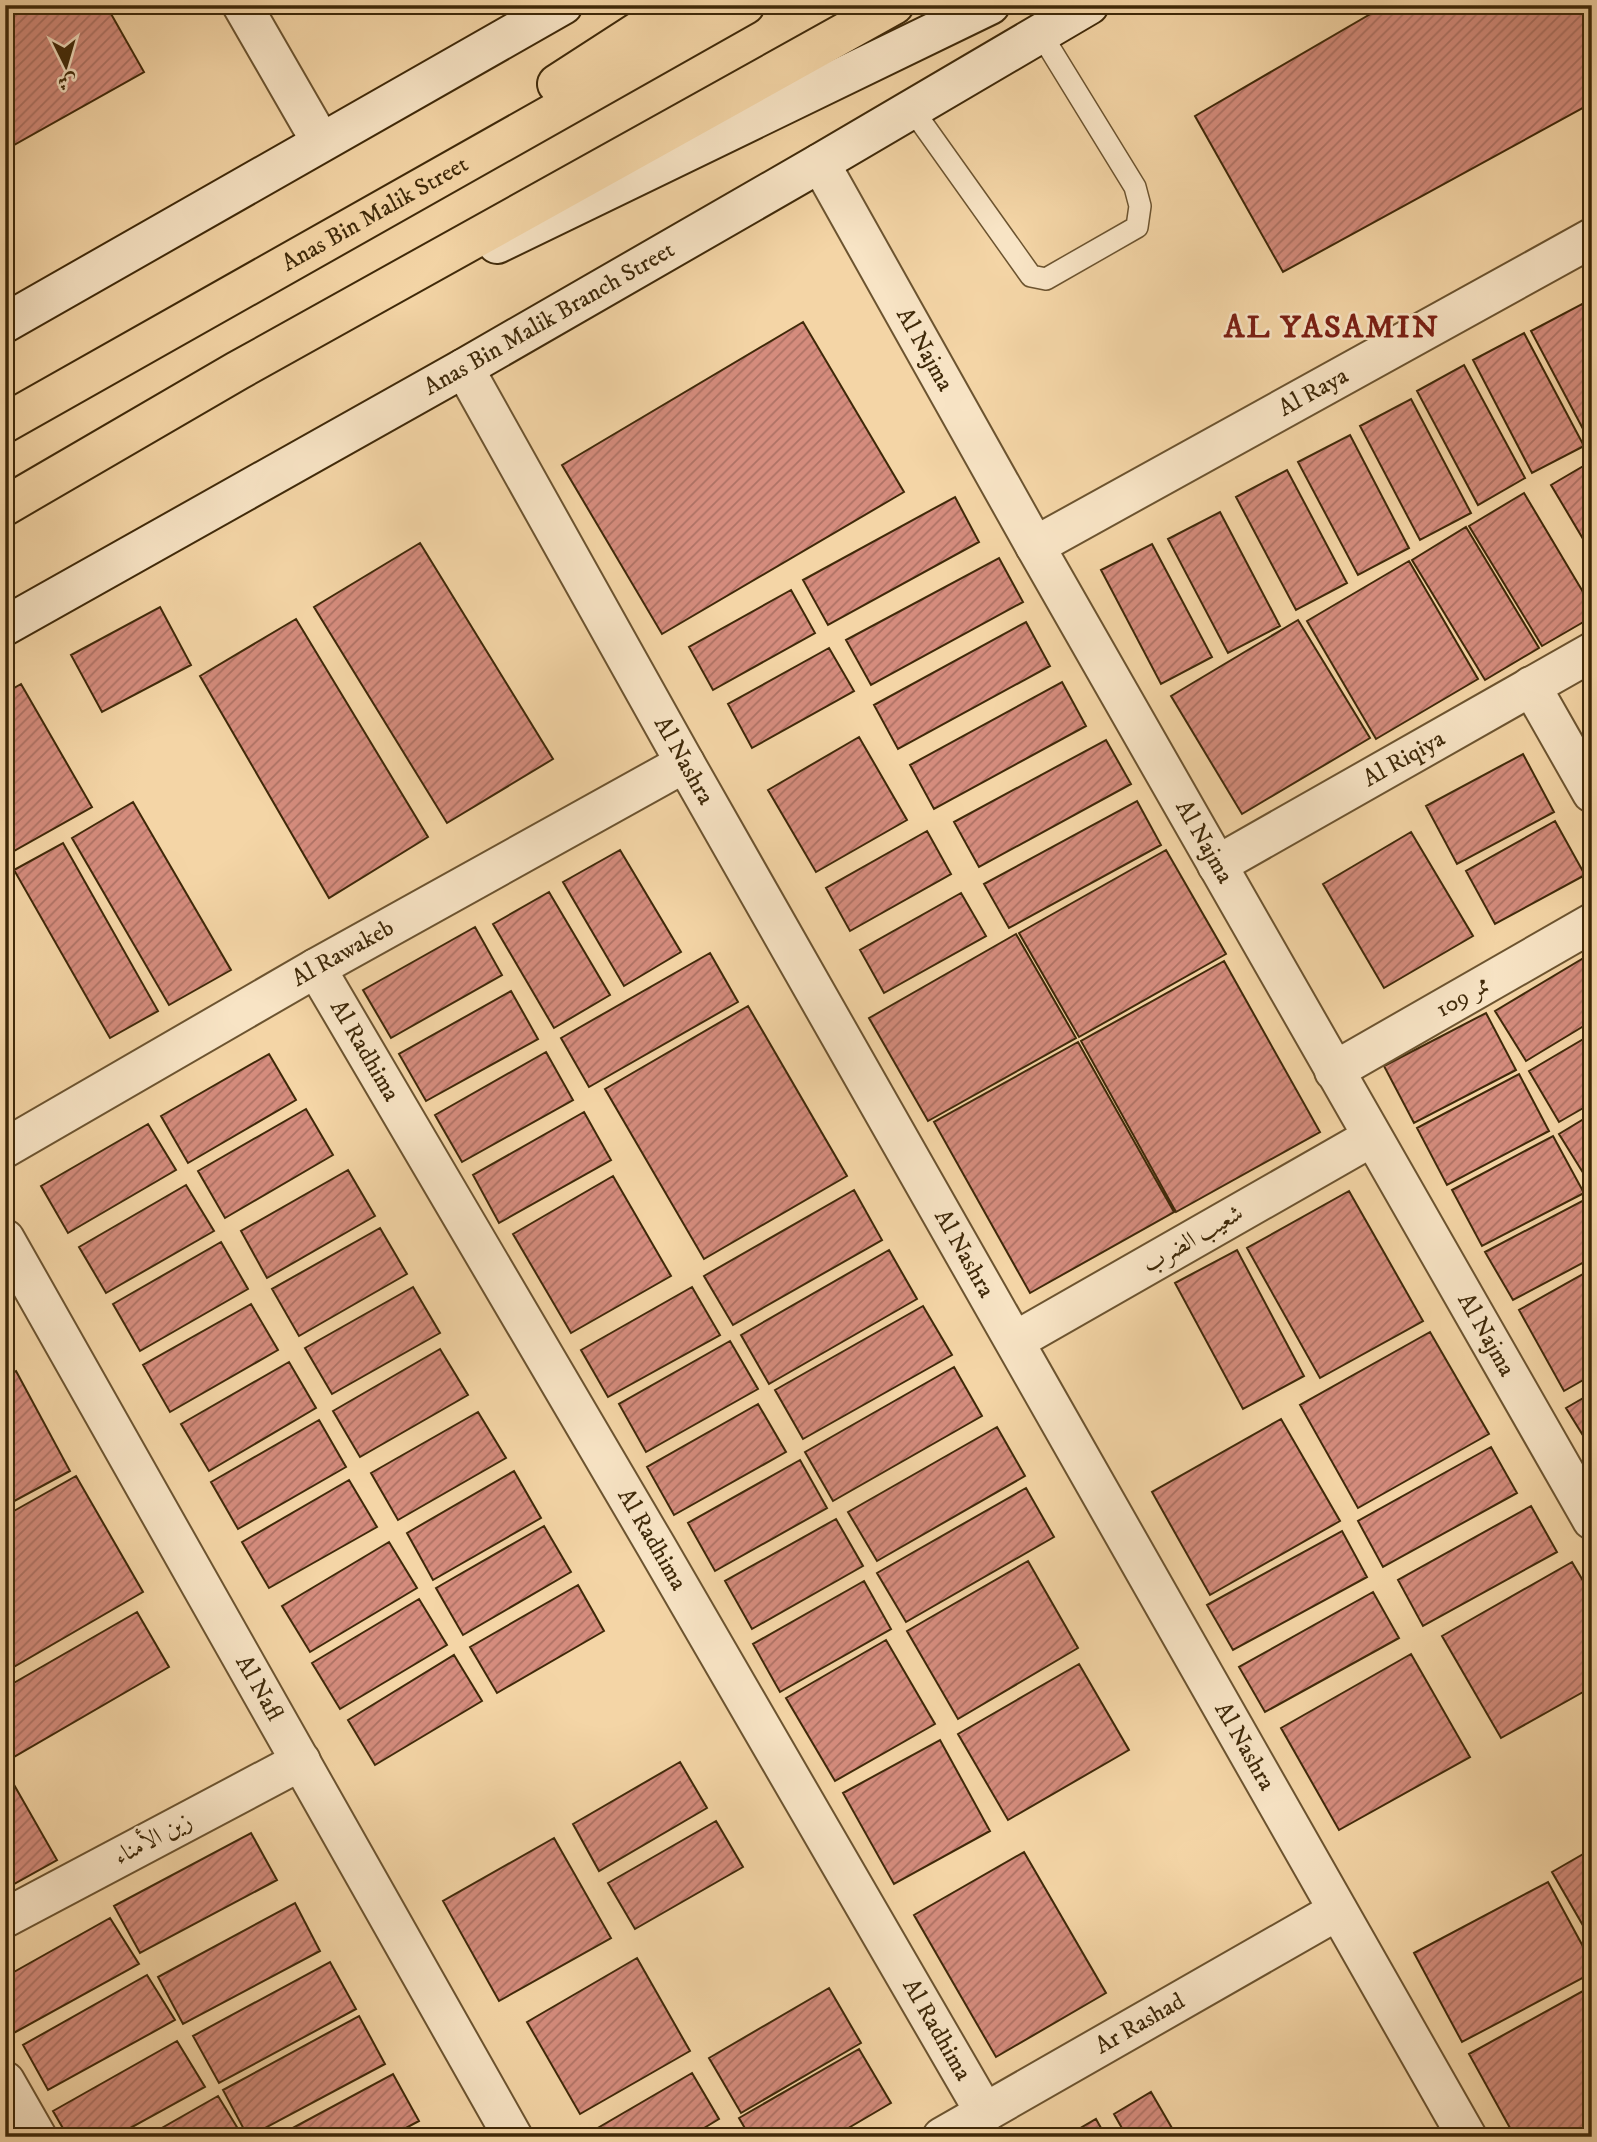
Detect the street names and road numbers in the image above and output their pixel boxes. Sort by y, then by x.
street label: Anas Bin Malik Street [276,149,474,279]
street label: Anas Bin Malik Branch Street [419,235,680,402]
street label: Al Najma [889,303,961,397]
street label: Al Raya [1273,360,1354,423]
street label: Al Nashra [647,711,721,811]
street label: Al Riqiya [1358,723,1451,794]
street label: Al Najma [1169,795,1240,889]
street label: Al Rawakeb [286,913,399,994]
street label: ممر 109 [1430,970,1496,1024]
street label: Al Radhima [323,995,407,1108]
street label: شعيب الضرب [1137,1198,1249,1280]
street label: Al Nashra [927,1204,1002,1304]
street label: Al Najma [1451,1288,1522,1383]
street label: Al Radhima [611,1483,694,1596]
street label: Al Nafl [229,1650,290,1727]
street label: Al Nashra [1208,1697,1282,1796]
street label: زين الأمناء [108,1804,197,1872]
street label: Al Radhima [895,1974,978,2087]
street label: Ar Rashad [1090,1986,1190,2061]

